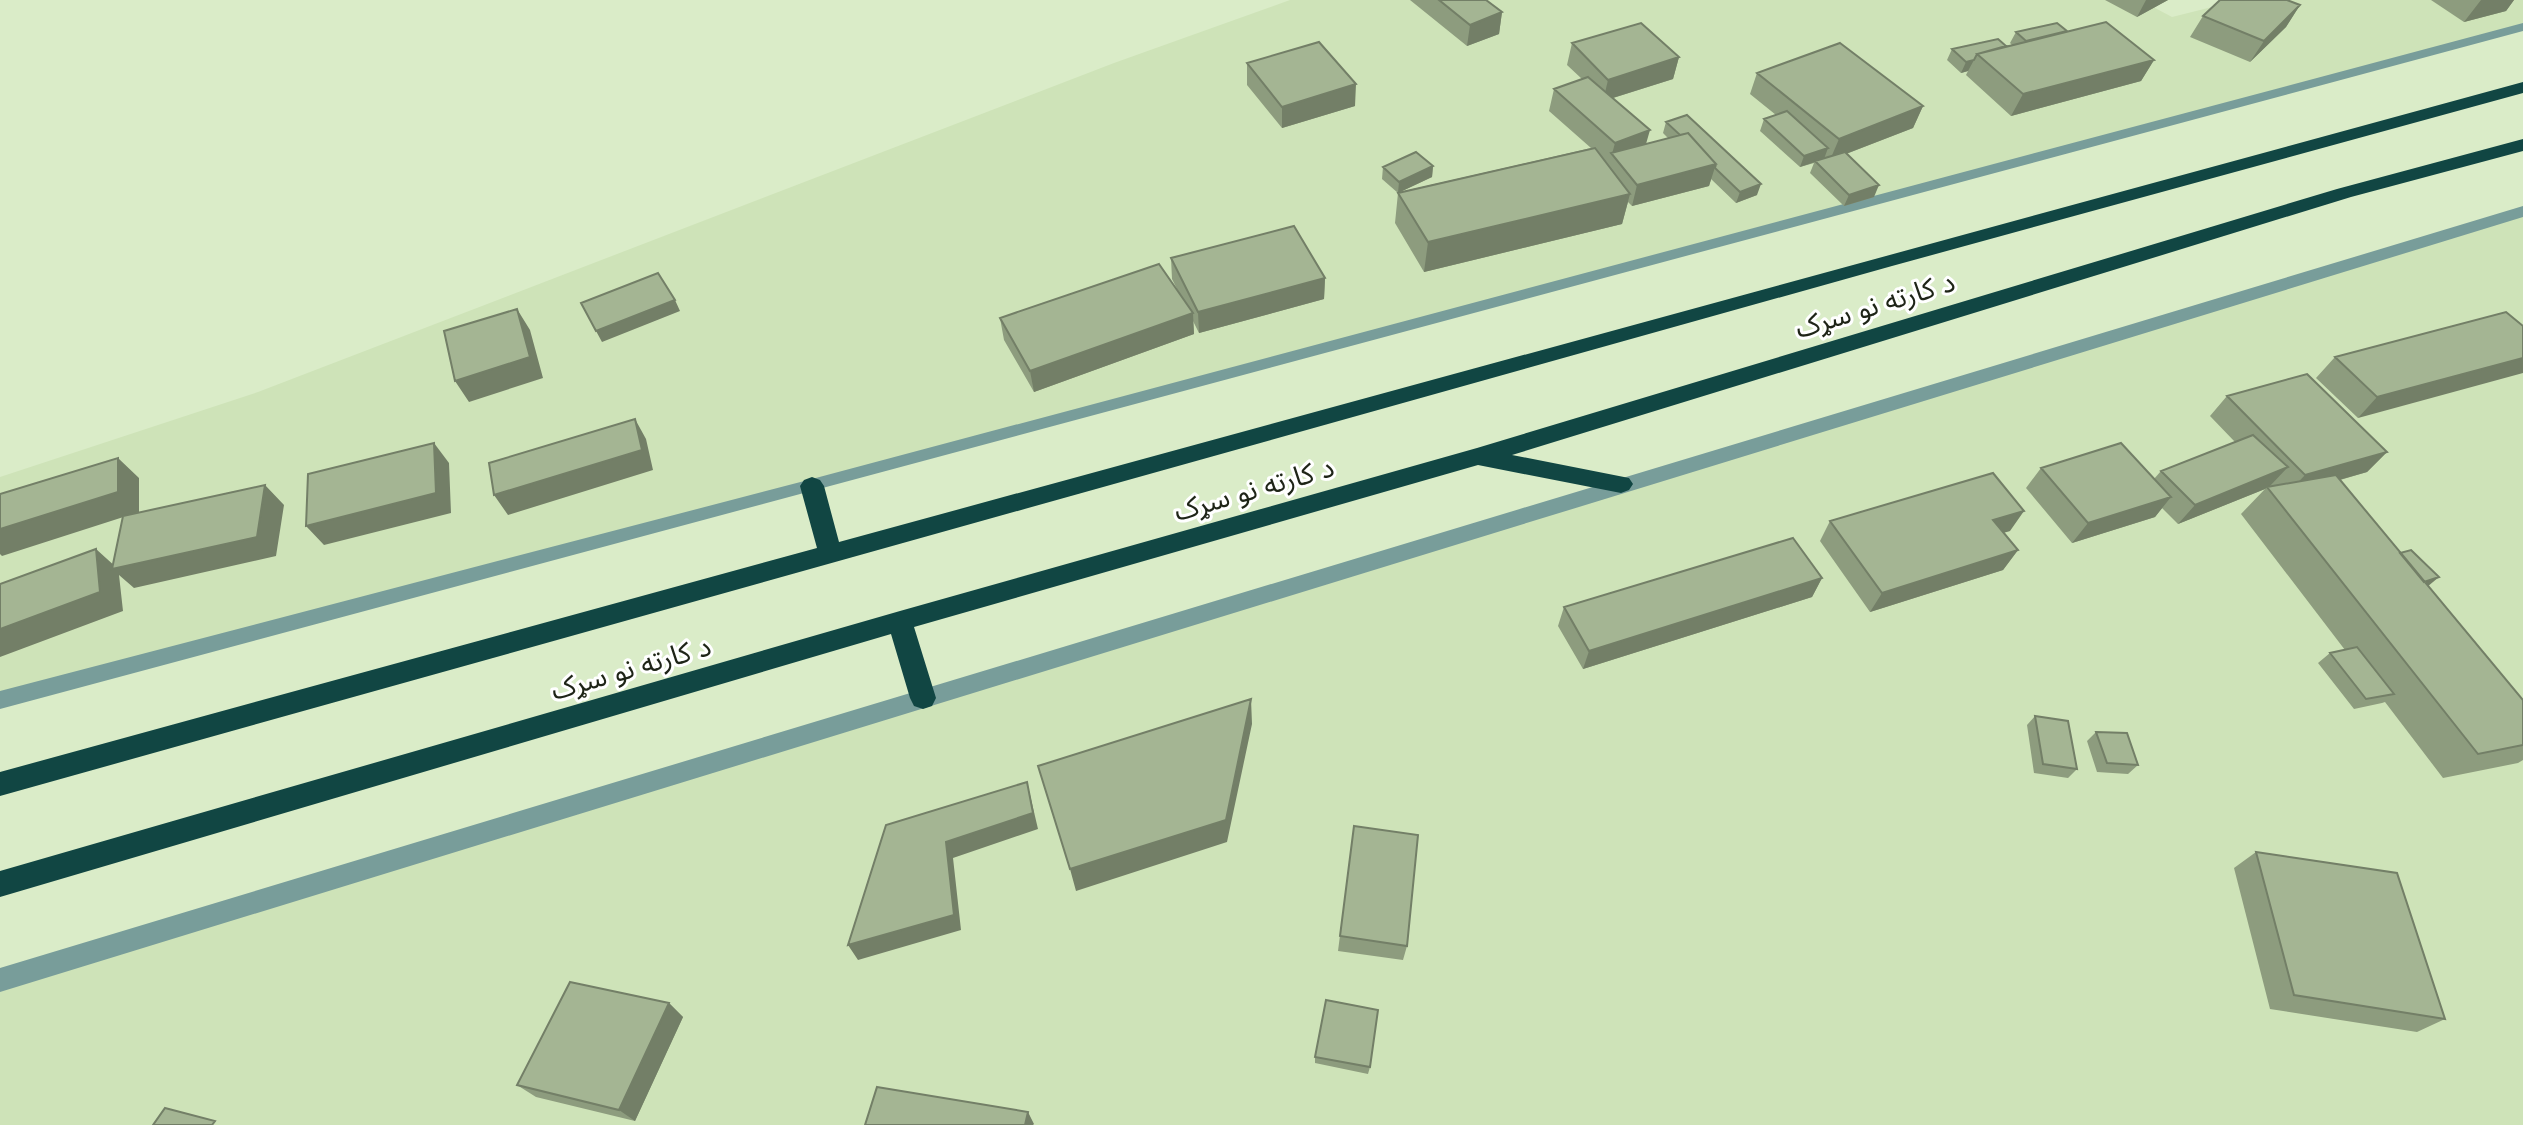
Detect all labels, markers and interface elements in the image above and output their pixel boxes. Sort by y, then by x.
street label: د کارته نو سړک [1792,266,1959,345]
street label: د کارته نو سړک [1170,451,1338,528]
street label: د کارته نو سړک [547,630,715,707]

